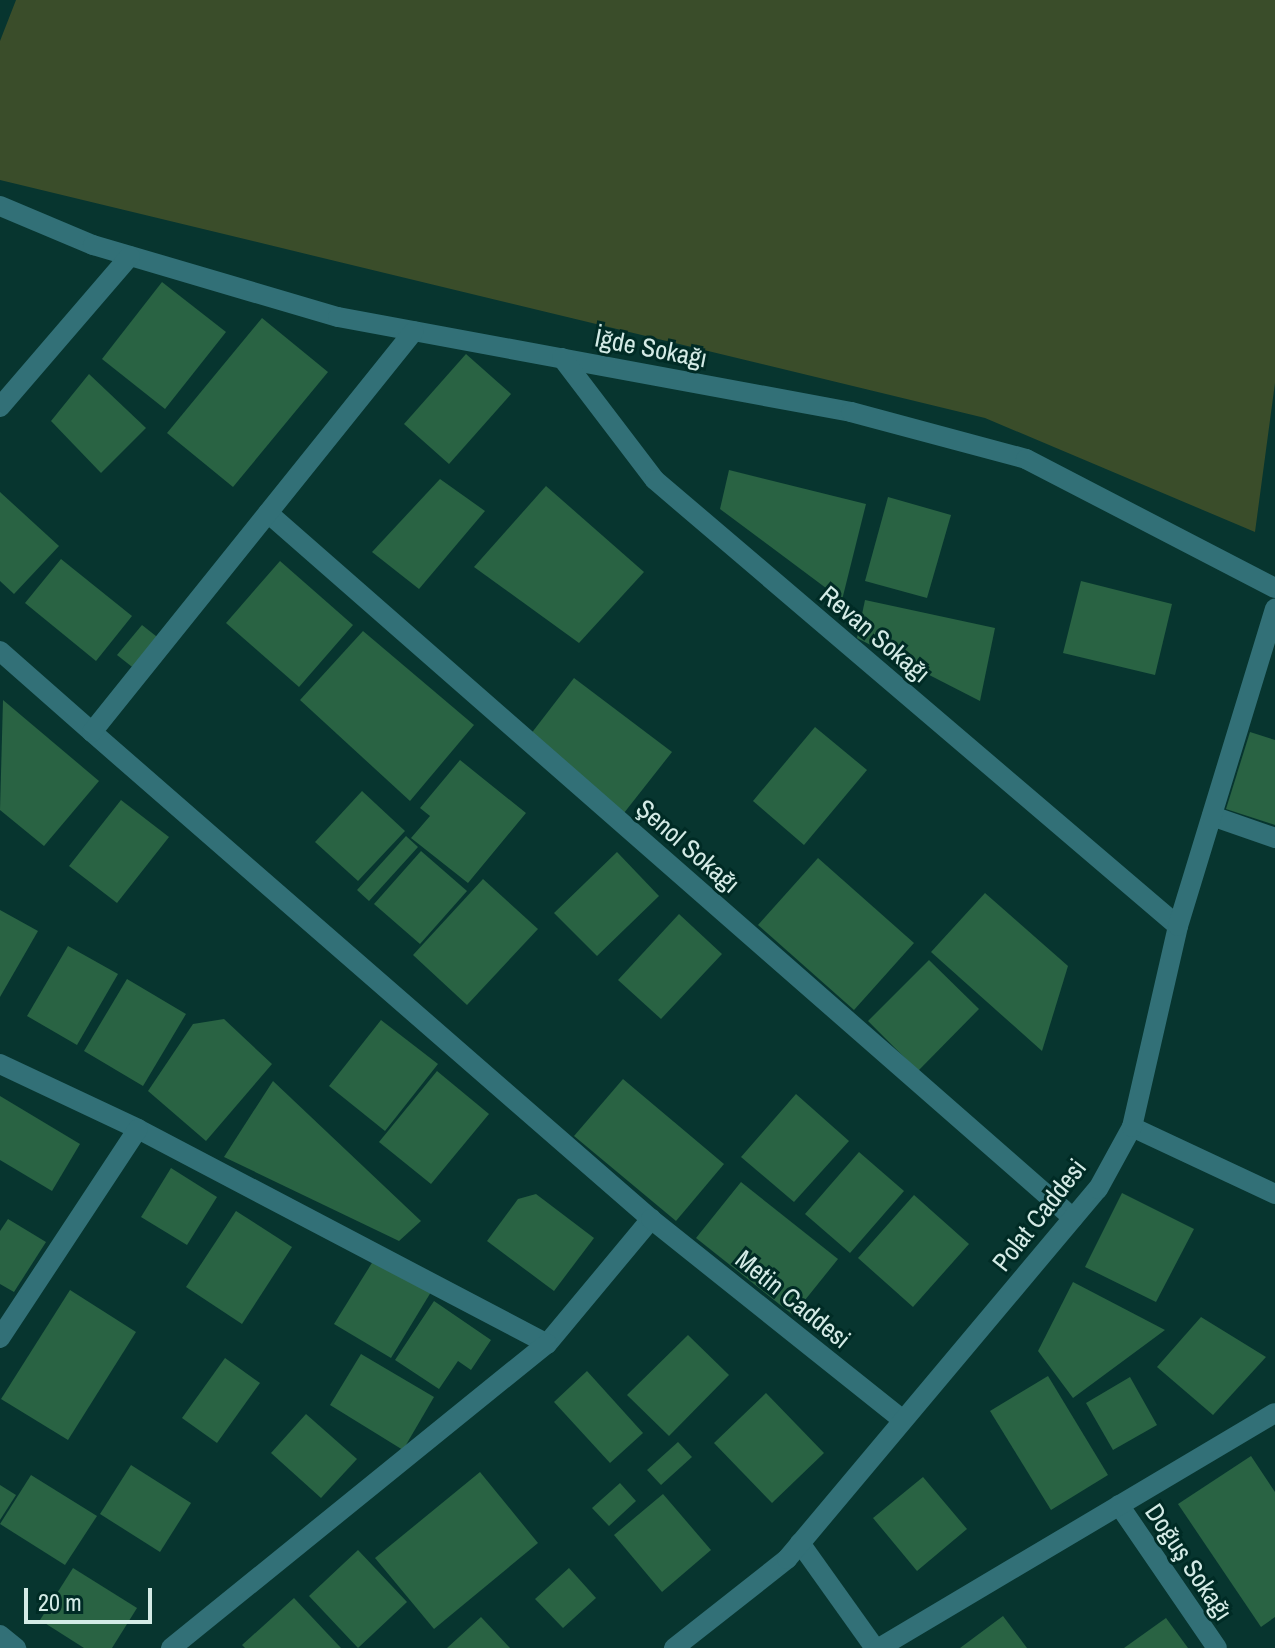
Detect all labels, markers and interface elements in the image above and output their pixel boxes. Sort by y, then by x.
street label: İğde Sokağı [592,322,710,374]
street label: Revan Sokağı [814,579,936,689]
street label: Şenol Sokağı [630,793,746,899]
street label: Polat Caddesi [985,1153,1093,1277]
street label: Metin Caddesi [729,1243,857,1355]
street label: Doğuş Sokağı [1139,1498,1239,1626]
scale bar [28,1572,156,1622]
text: 20 m [38,1586,82,1618]

